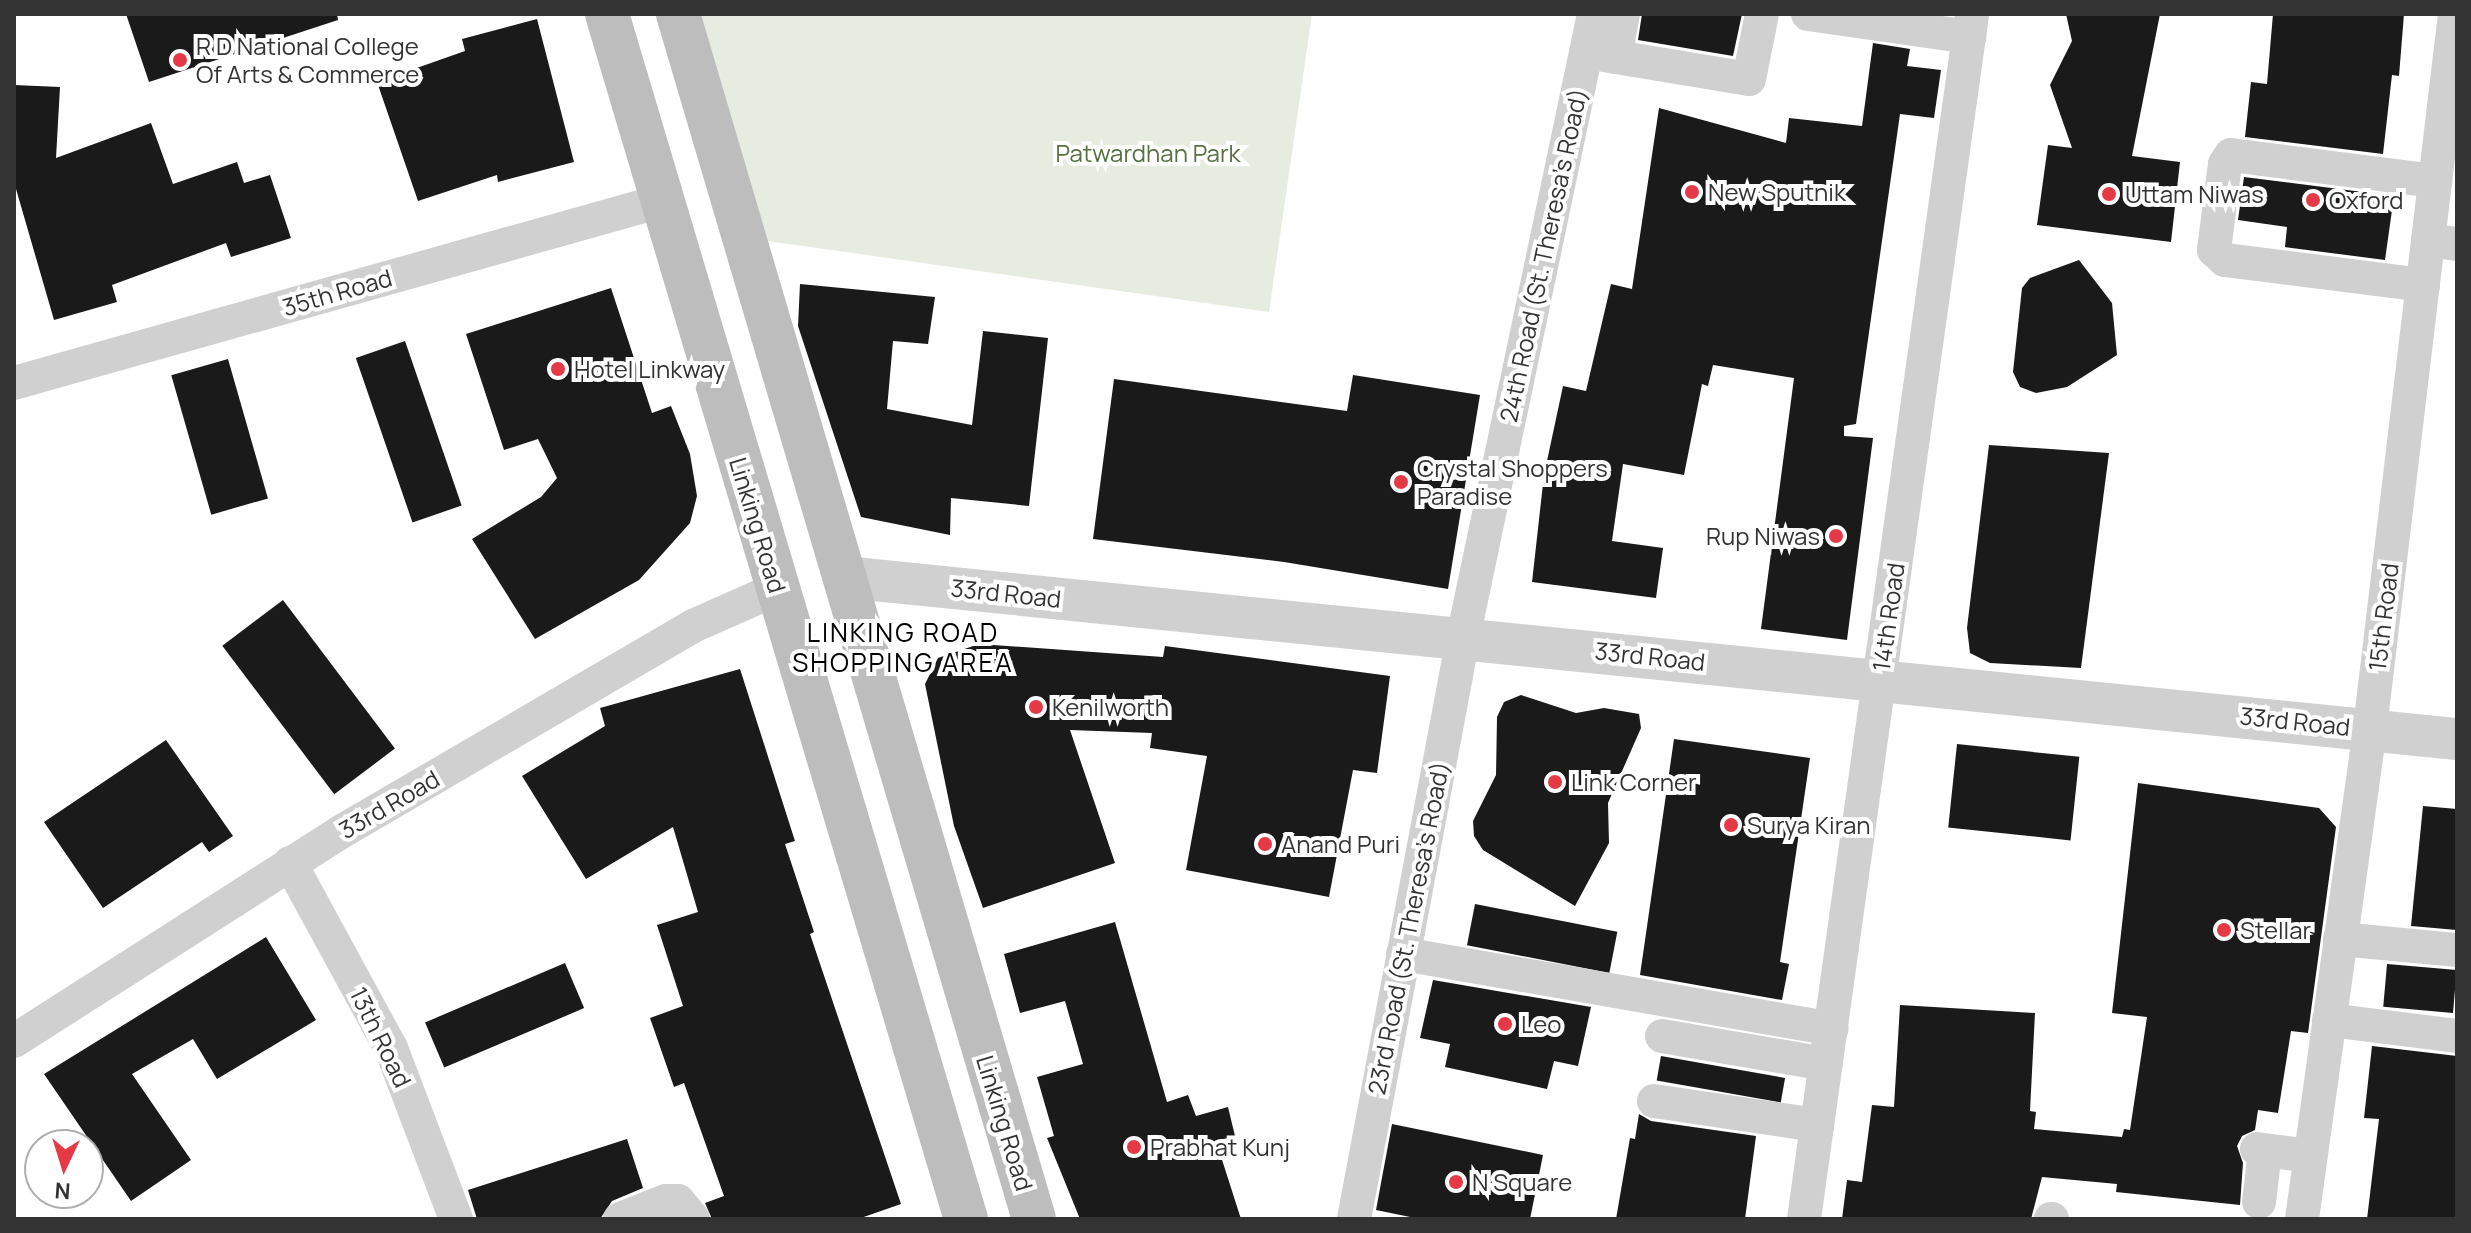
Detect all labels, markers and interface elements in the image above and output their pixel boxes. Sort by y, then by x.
place label: R D National College Of Arts & Commerce [196,32,419,88]
marker: R D National College Of Arts & Commerce [171,51,189,69]
street label: 24th Road (St. Theresa's Road) [1494,86,1592,424]
park label: Patwardhan Park [1055,139,1241,167]
place label: New Sputnik [1708,178,1846,206]
place label: Uttam Niwas [2125,180,2264,208]
marker: New Sputnik [1683,183,1701,201]
marker: Uttam Niwas [2100,185,2118,203]
place label: Oxford [2329,186,2403,214]
marker: Oxford [2304,191,2322,209]
street label: 35th Road [279,263,395,321]
place label: Hotel Linkway [574,355,725,383]
marker: Hotel Linkway [549,360,567,378]
street label: Linking Road [724,454,792,596]
place label: Crystal Shoppers Paradise [1417,454,1608,510]
marker: Crystal Shoppers Paradise [1392,473,1410,491]
place label: Rup Niwas [1706,522,1820,550]
marker: Rup Niwas [1827,527,1845,545]
street label: 14th Road [1866,561,1910,673]
street label: 15th Road [2362,561,2404,673]
street label: 33rd Road [949,573,1063,613]
district label: LINKING ROAD SHOPPING AREA [792,617,1014,678]
street label: 33rd Road [1593,636,1707,676]
place label: Kenilworth [1052,693,1169,721]
marker: Kenilworth [1027,698,1045,716]
street label: 33rd Road [2238,701,2352,741]
street label: 23rd Road (St. Theresa's Road) [1362,759,1454,1097]
street label: 33rd Road [334,764,444,844]
place label: Link Corner [1571,768,1697,796]
marker: Link Corner [1546,773,1564,791]
place label: Surya Kiran [1747,811,1870,839]
marker: Surya Kiran [1722,816,1740,834]
place label: Anand Puri [1281,830,1400,858]
marker: Anand Puri [1256,835,1274,853]
place label: Stellar [2240,916,2311,944]
marker: Stellar [2215,921,2233,939]
street label: 13th Road [344,982,418,1092]
place label: Leo [1521,1010,1561,1038]
marker: Leo [1496,1015,1514,1033]
street label: Linking Road [971,1052,1039,1194]
north arrow [24,1129,104,1209]
place label: Prabhat Kunj [1150,1133,1290,1161]
marker: Prabhat Kunj [1125,1138,1143,1156]
place label: N Square [1472,1168,1572,1196]
marker: N Square [1447,1173,1465,1191]
text: N [54,1175,71,1206]

